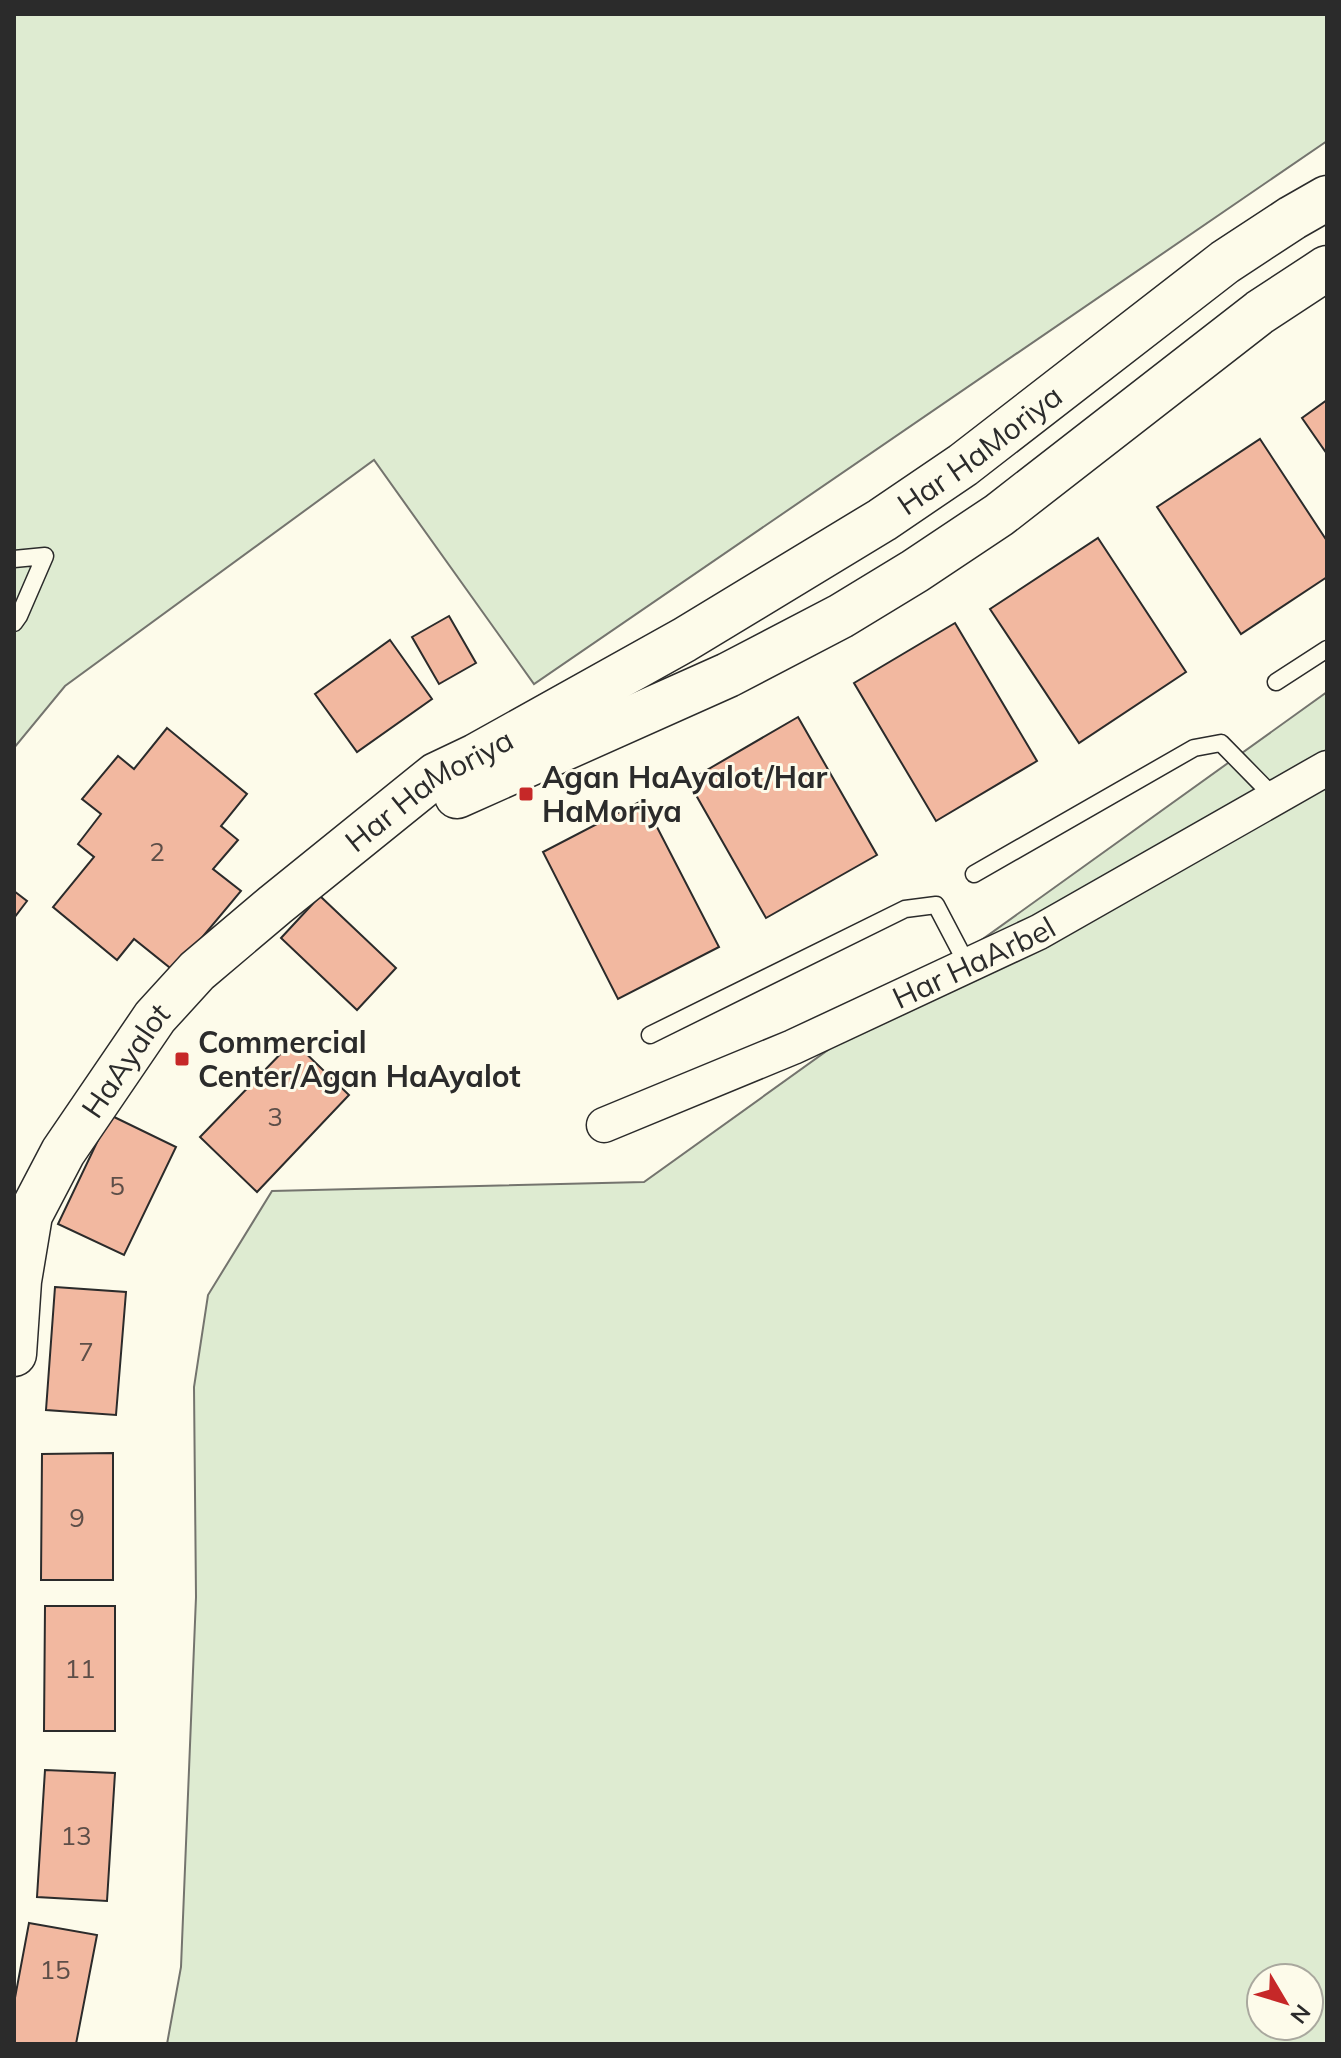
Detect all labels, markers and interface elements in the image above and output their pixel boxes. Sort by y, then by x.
street label: Har HaMoriya [890,377,1069,523]
street label: Har HaMoriya [337,720,520,860]
place label: Agan HaAyalot/Har HaMoriya [542,758,828,830]
marker: Agan HaAyalot/Har HaMoriya [517,785,535,803]
house number: 2 [149,835,165,868]
street label: Har HaArbel [886,908,1062,1017]
street label: HaAyalot [73,995,178,1125]
place label: Commercial Center/Agan HaAyalot [198,1023,521,1095]
marker: Commercial Center/Agan HaAyalot [173,1050,191,1068]
house number: 3 [267,1100,283,1133]
house number: 5 [109,1169,125,1202]
house number: 7 [78,1335,94,1368]
house number: 9 [69,1501,85,1534]
house number: 11 [64,1652,96,1685]
house number: 13 [60,1819,92,1852]
house number: 15 [39,1953,71,1986]
north arrow [1245,1962,1325,2042]
text: N [1285,1999,1317,2029]

